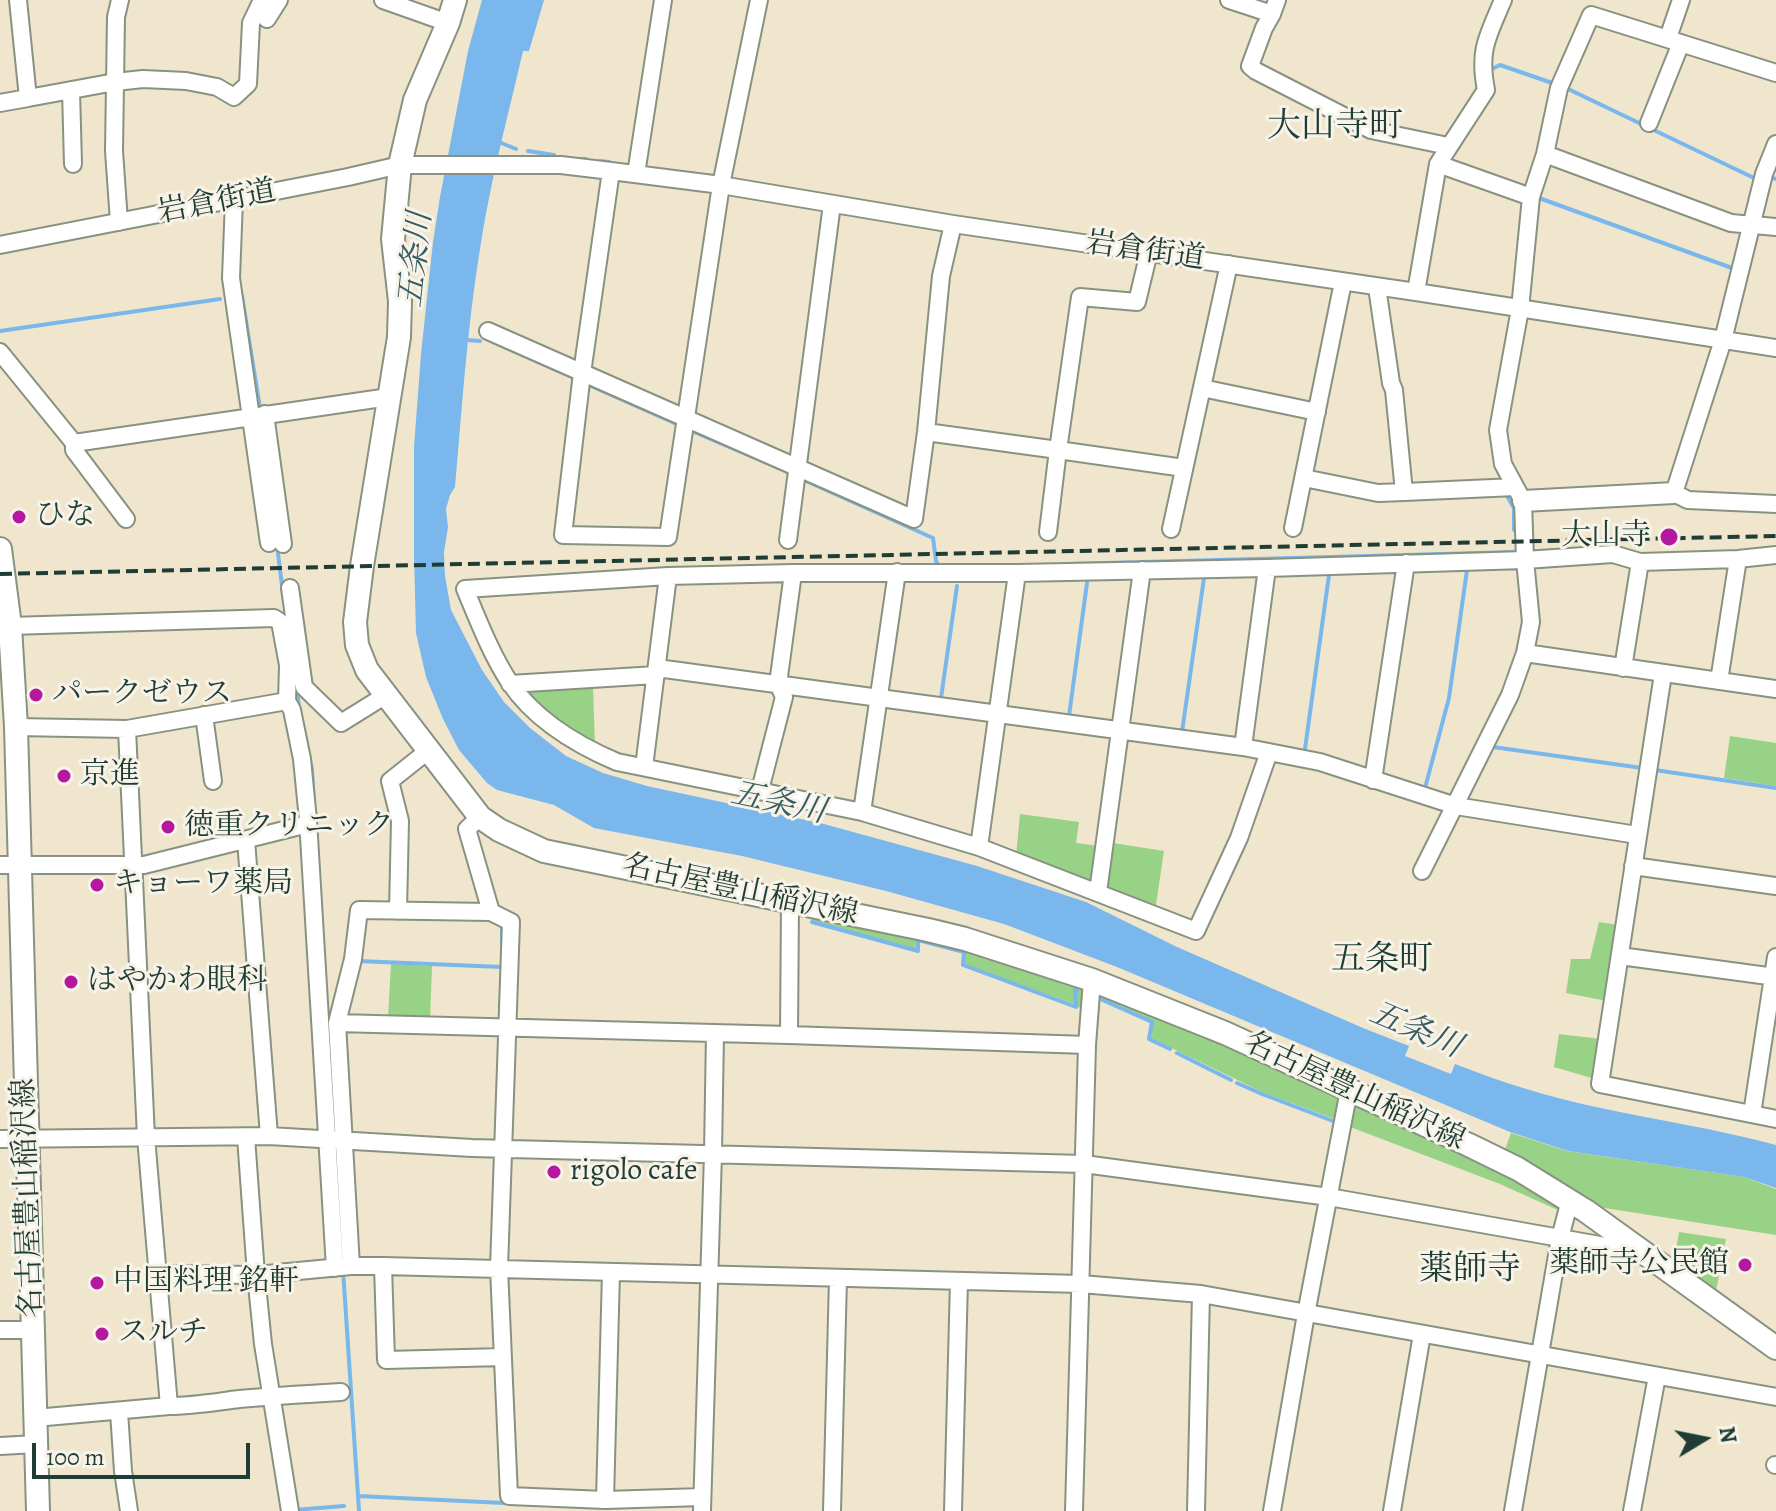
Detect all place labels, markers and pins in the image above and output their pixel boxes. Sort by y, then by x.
place label: ひな [35,499,95,535]
marker: ひな [10,508,28,526]
place label: 大山寺 [1561,519,1651,555]
marker: 大山寺 [1658,526,1680,548]
place label: パークゼウス [52,677,232,713]
marker: パークゼウス [27,686,45,704]
place label: 京進 [80,758,140,794]
marker: 京進 [55,767,73,785]
place label: 徳重クリニック [184,809,394,845]
marker: 徳重クリニック [159,818,177,836]
place label: キョーワ薬局 [113,867,293,903]
marker: キョーワ薬局 [88,876,106,894]
place label: はやかわ眼科 [87,964,267,1000]
marker: はやかわ眼科 [62,973,80,991]
place label: rigolo cafe [570,1154,697,1190]
marker: rigolo cafe [545,1163,563,1181]
place label: 薬師寺公民館 [1549,1247,1729,1283]
marker: 薬師寺公民館 [1736,1256,1754,1274]
place label: 中国料理 銘軒 [113,1265,299,1301]
marker: 中国料理 銘軒 [88,1274,106,1292]
place label: スルチ [118,1316,208,1352]
marker: スルチ [93,1325,111,1343]

